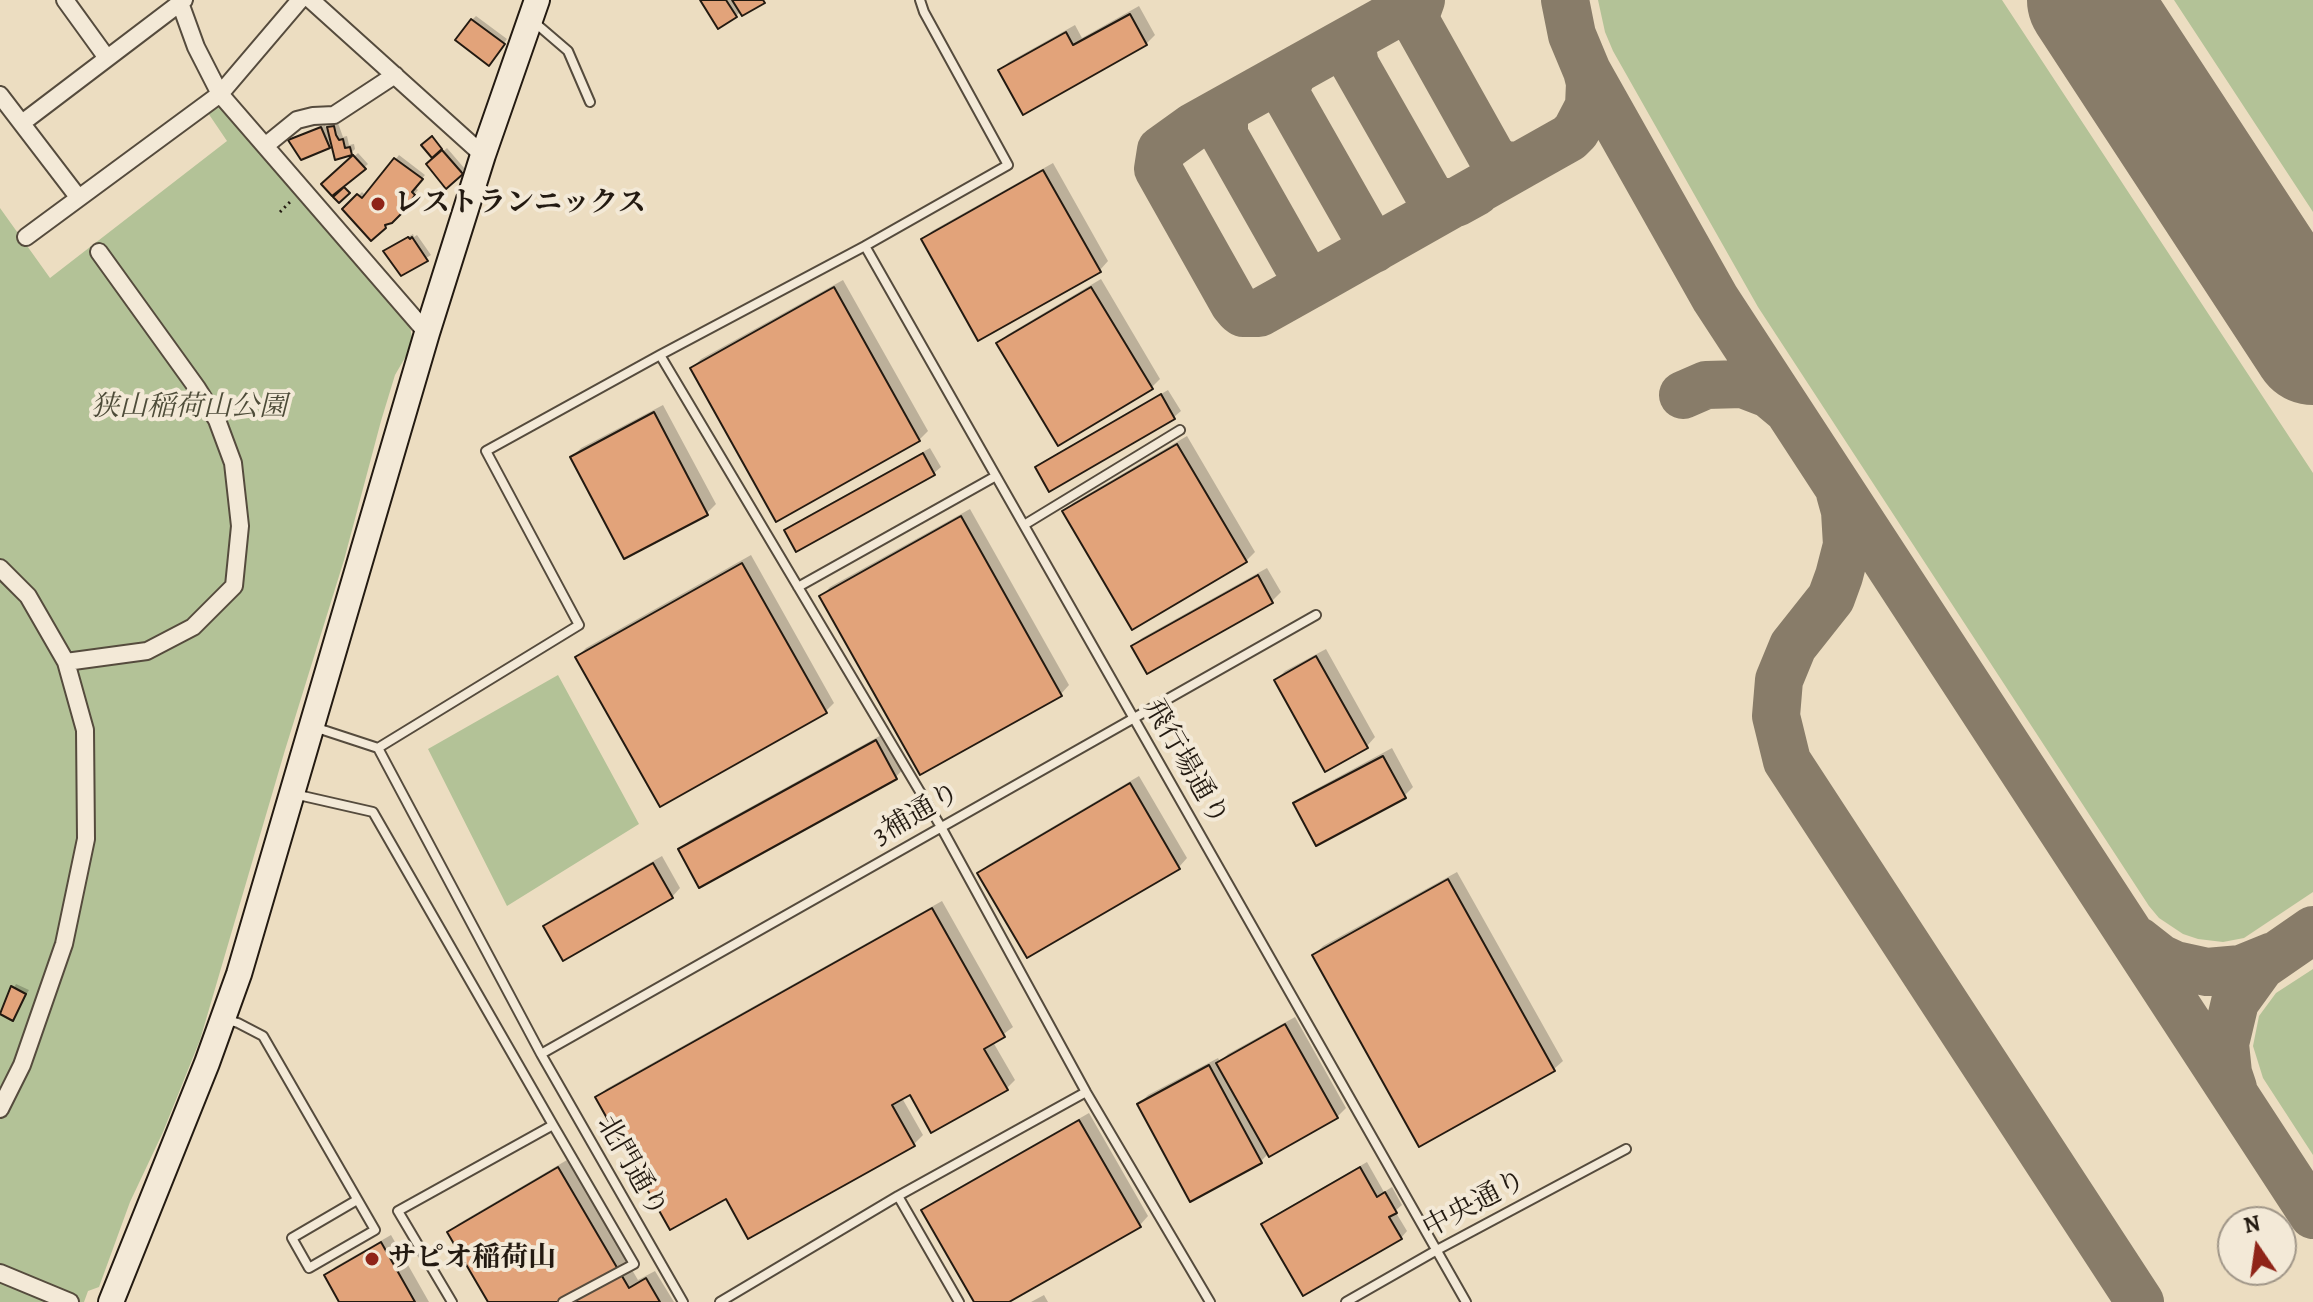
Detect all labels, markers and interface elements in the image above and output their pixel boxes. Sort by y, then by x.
place label: レストランニックス [394,187,646,221]
marker: レストランニックス [369,195,387,213]
park label: 狭山稲荷山公園 [91,391,287,425]
street label: 飛行場通り [1135,694,1235,832]
street label: 3補通り [867,777,967,853]
street label: 北門通り [588,1110,674,1224]
street label: 中央通り [1418,1164,1532,1246]
north arrow [2217,1206,2297,1286]
text: N [2241,1208,2263,1241]
place label: サピオ稲荷山 [388,1242,556,1276]
marker: サピオ稲荷山 [363,1250,381,1268]

